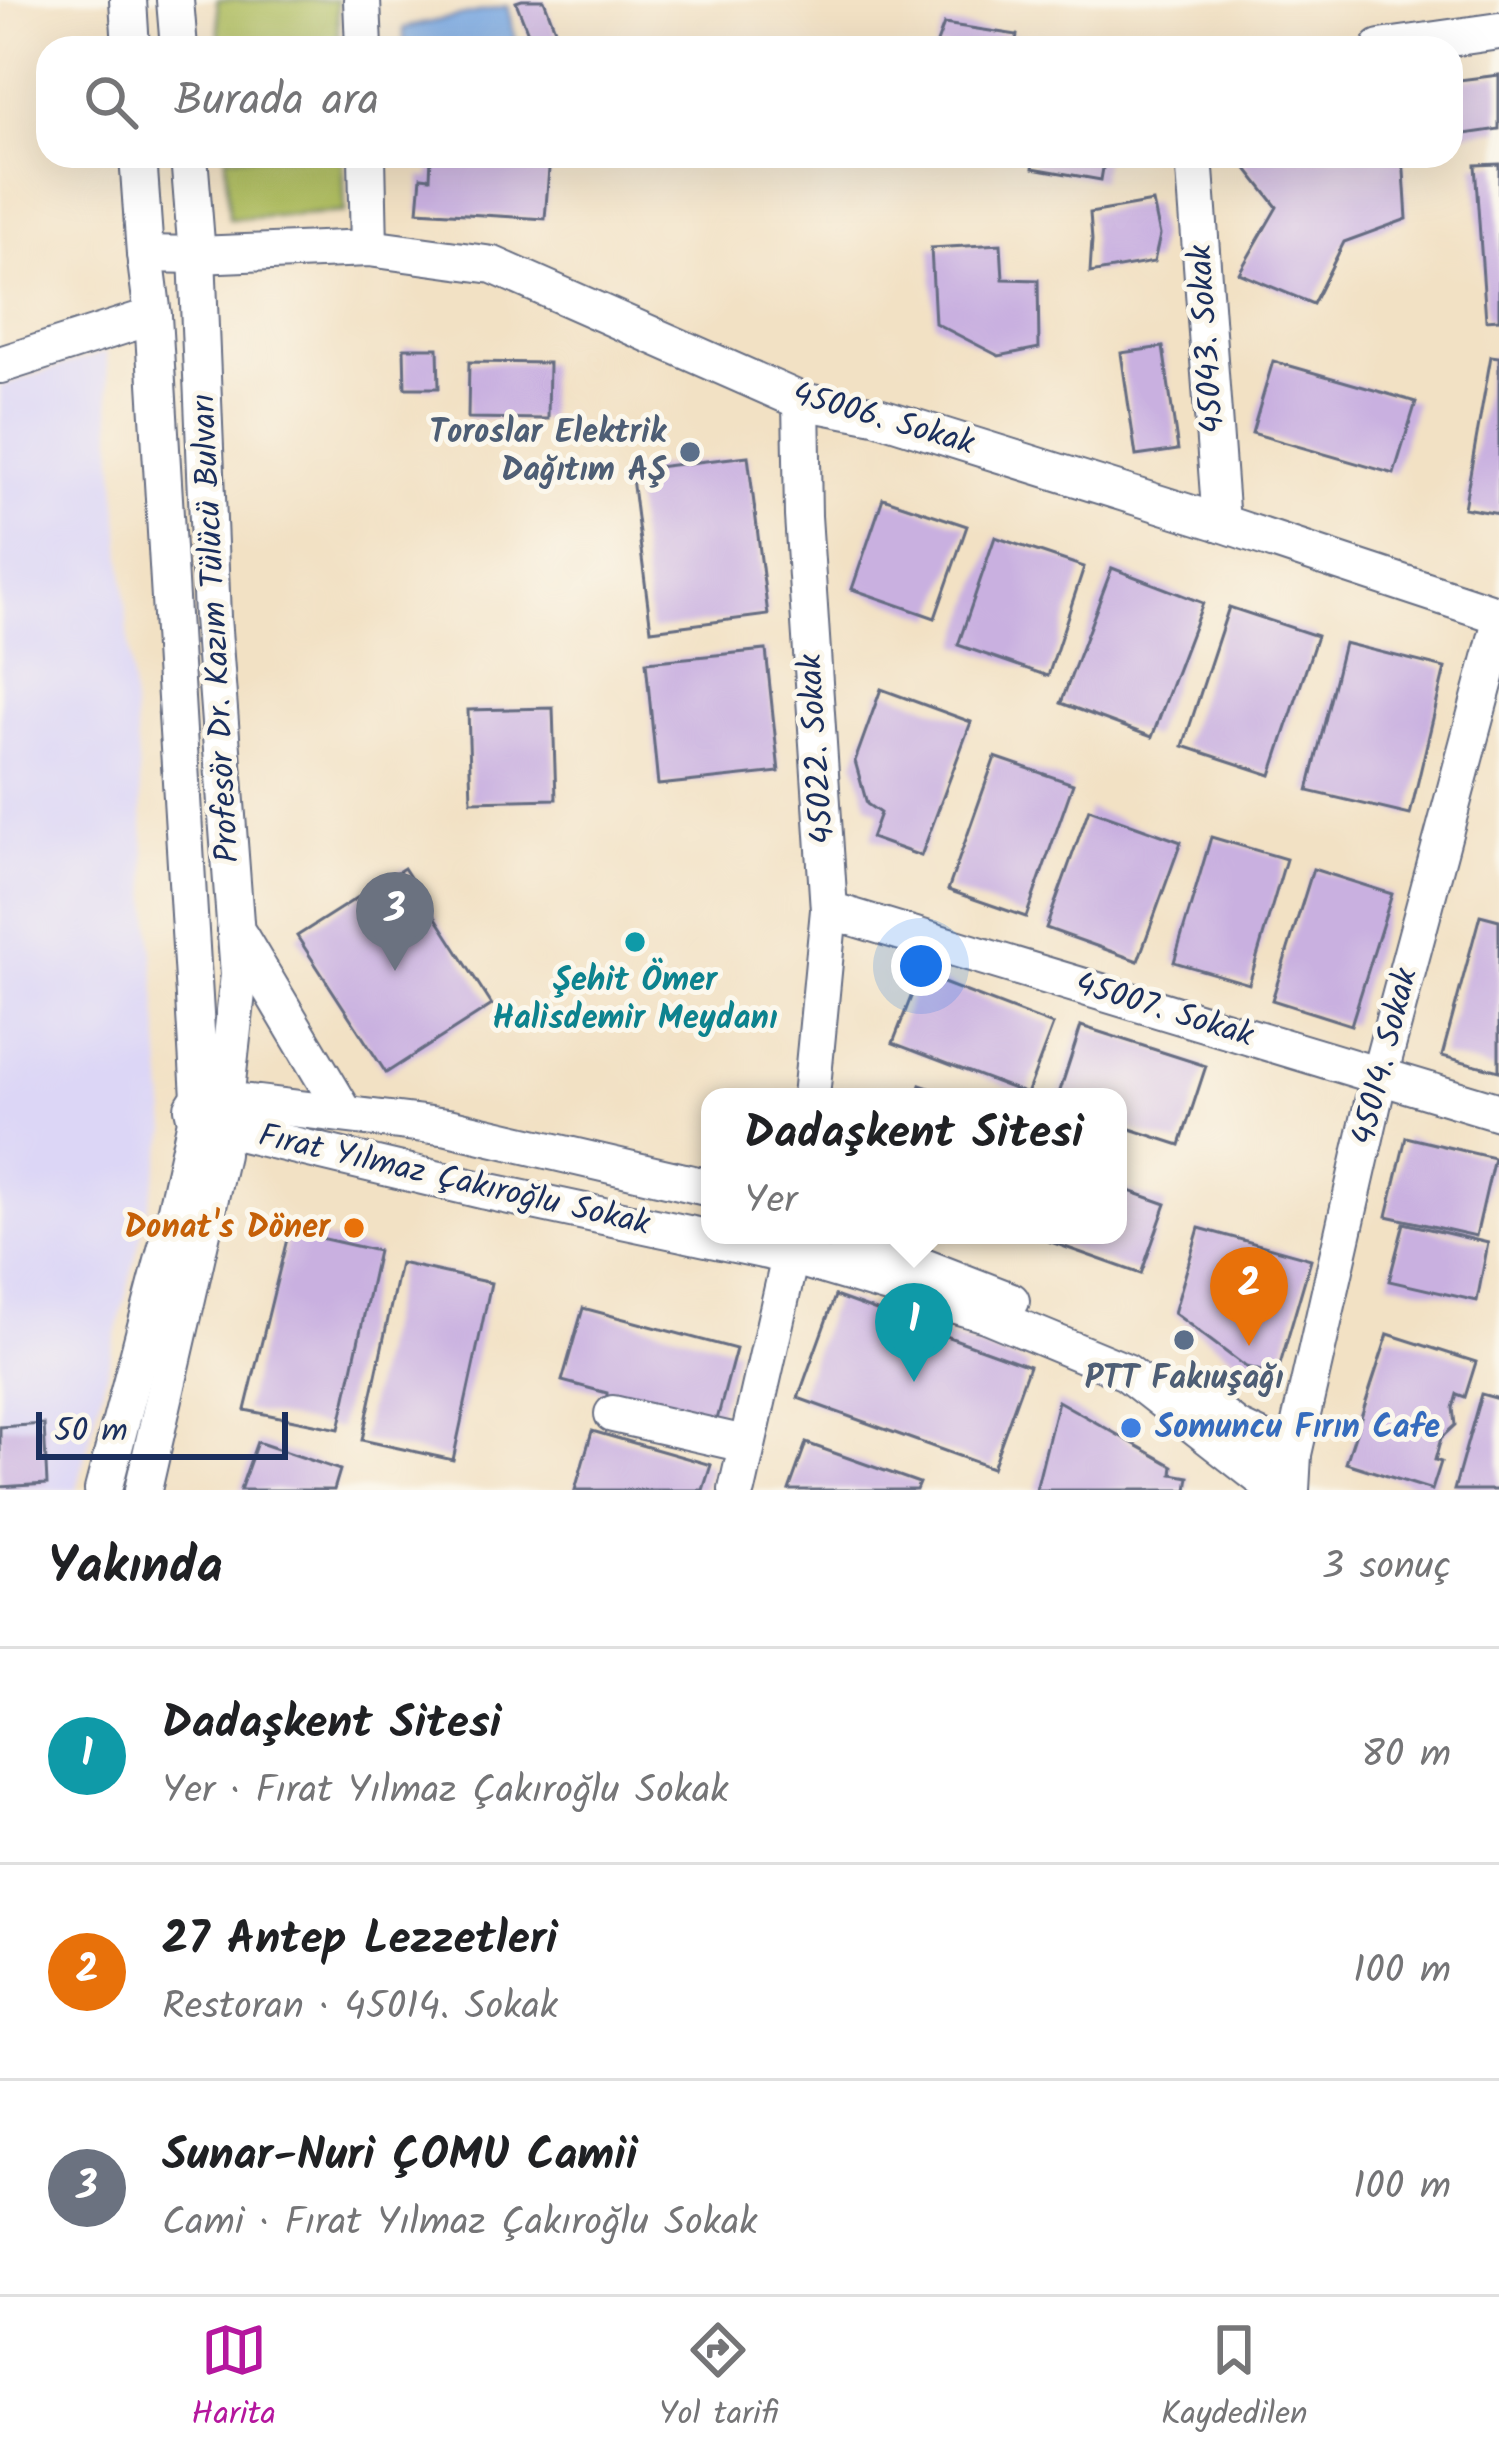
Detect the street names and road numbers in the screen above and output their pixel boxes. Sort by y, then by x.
street label: 45043. Sokak [1175,242,1241,435]
street label: 45006. Sokak [786,369,981,471]
street label: Profesör Dr. Kazım Tülücü Bulvarı [178,392,256,864]
street label: 45022. Sokak [785,652,851,846]
street label: 45007. Sokak [1068,959,1260,1063]
street label: 45014. Sokak [1338,962,1434,1151]
street label: Fırat Yılmaz Çakıroğlu Sokak [253,1110,655,1252]

